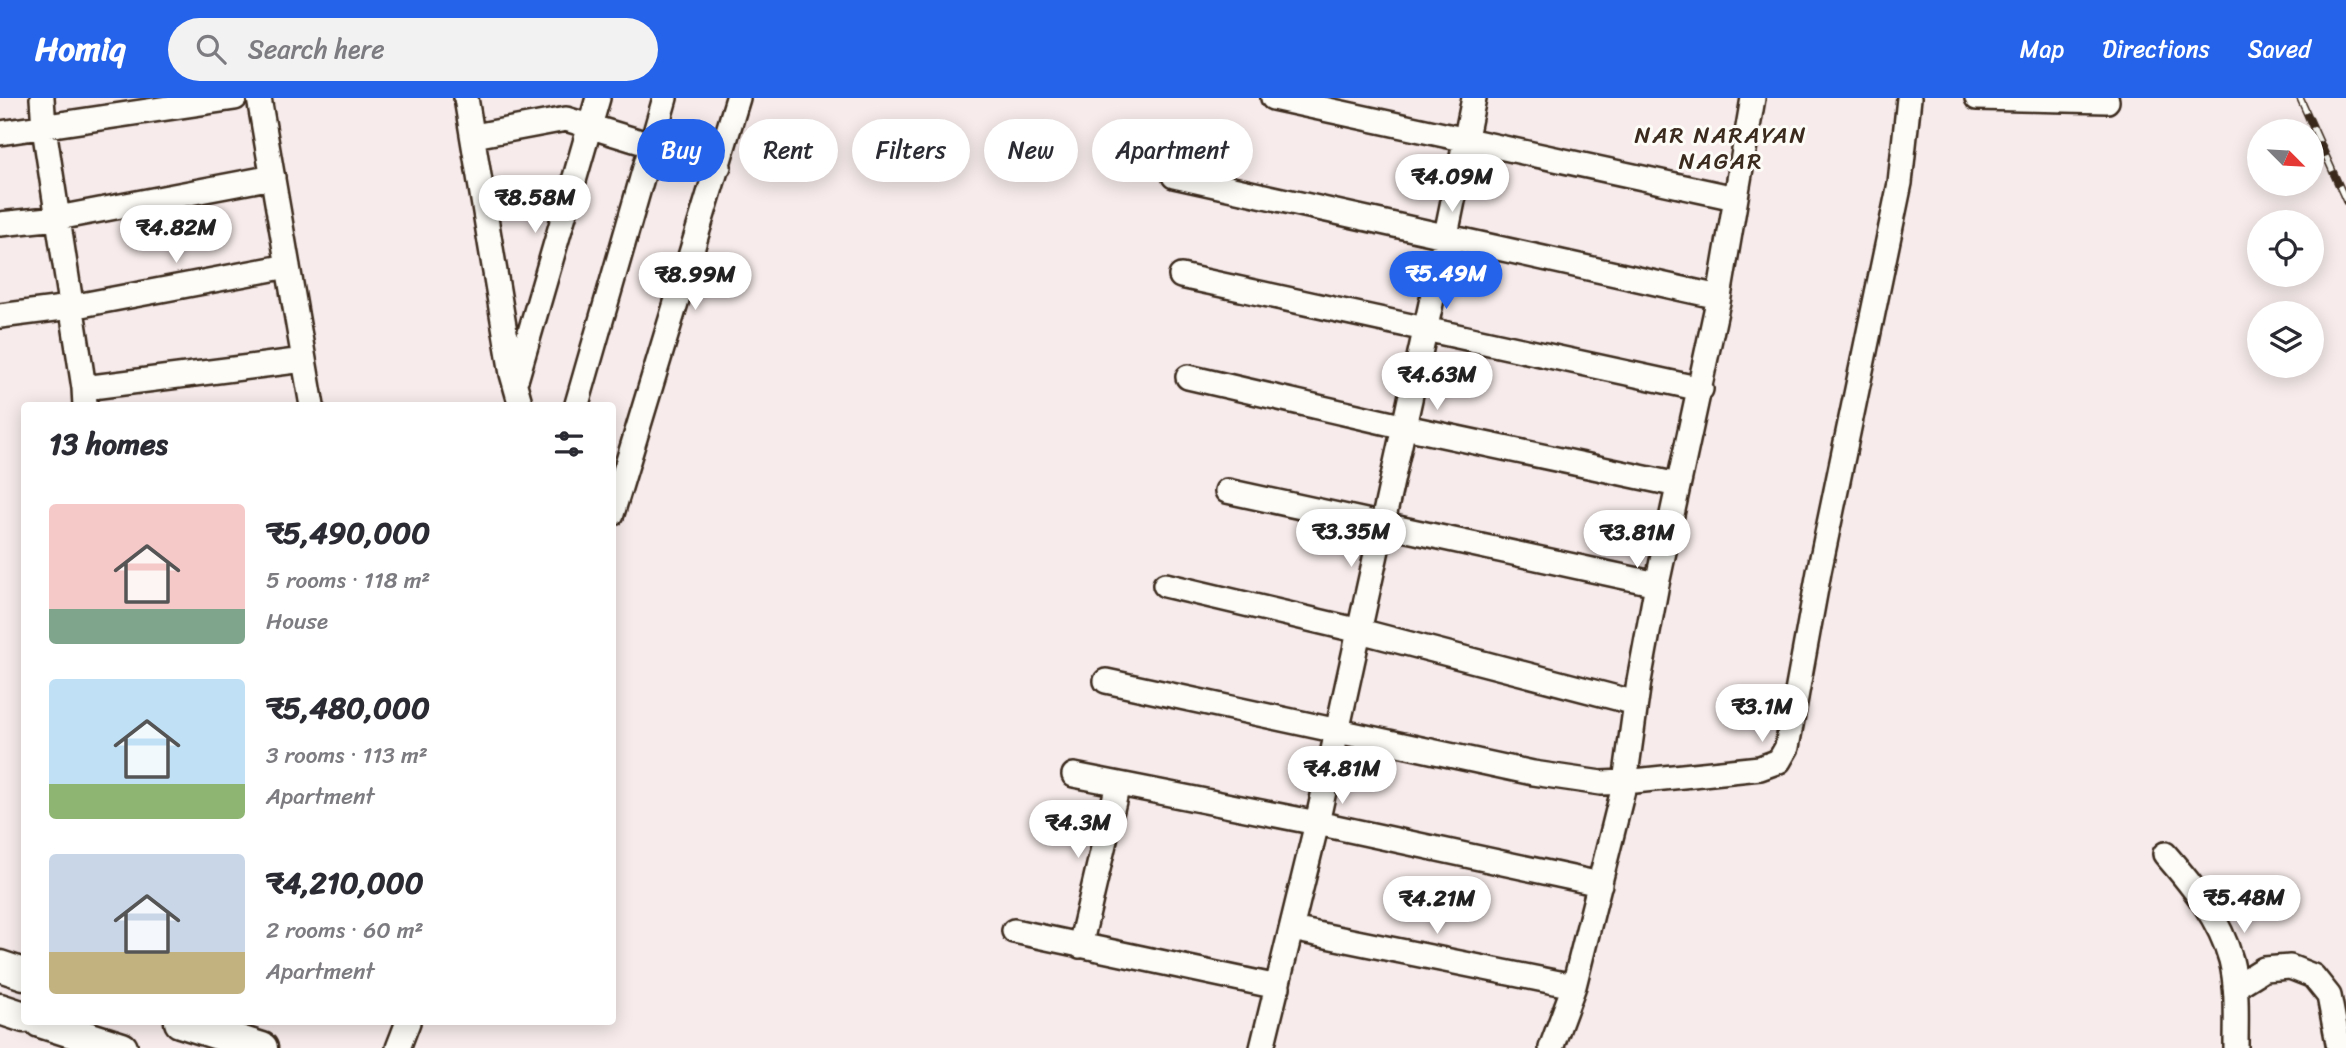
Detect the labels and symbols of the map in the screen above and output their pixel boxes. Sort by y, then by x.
district label: NAR NARAYAN NAGAR [1635,115,1807,182]
north arrow [2247,119,2324,196]
pin: ₹4.09M [1395,155,1509,214]
pin: ₹8.58M [478,176,592,235]
pin: ₹4.82M [119,206,233,265]
pin: ₹8.99M [638,252,752,312]
pin: ₹5.49M [1389,252,1503,311]
pin: ₹4.63M [1380,352,1494,412]
pin: ₹3.35M [1294,510,1408,569]
pin: ₹3.81M [1580,510,1694,570]
pin: ₹3.1M [1713,684,1811,744]
pin: ₹4.81M [1285,746,1399,806]
pin: ₹4.3M [1029,800,1127,860]
pin: ₹4.21M [1380,876,1494,936]
pin: ₹5.48M [2187,876,2301,935]

